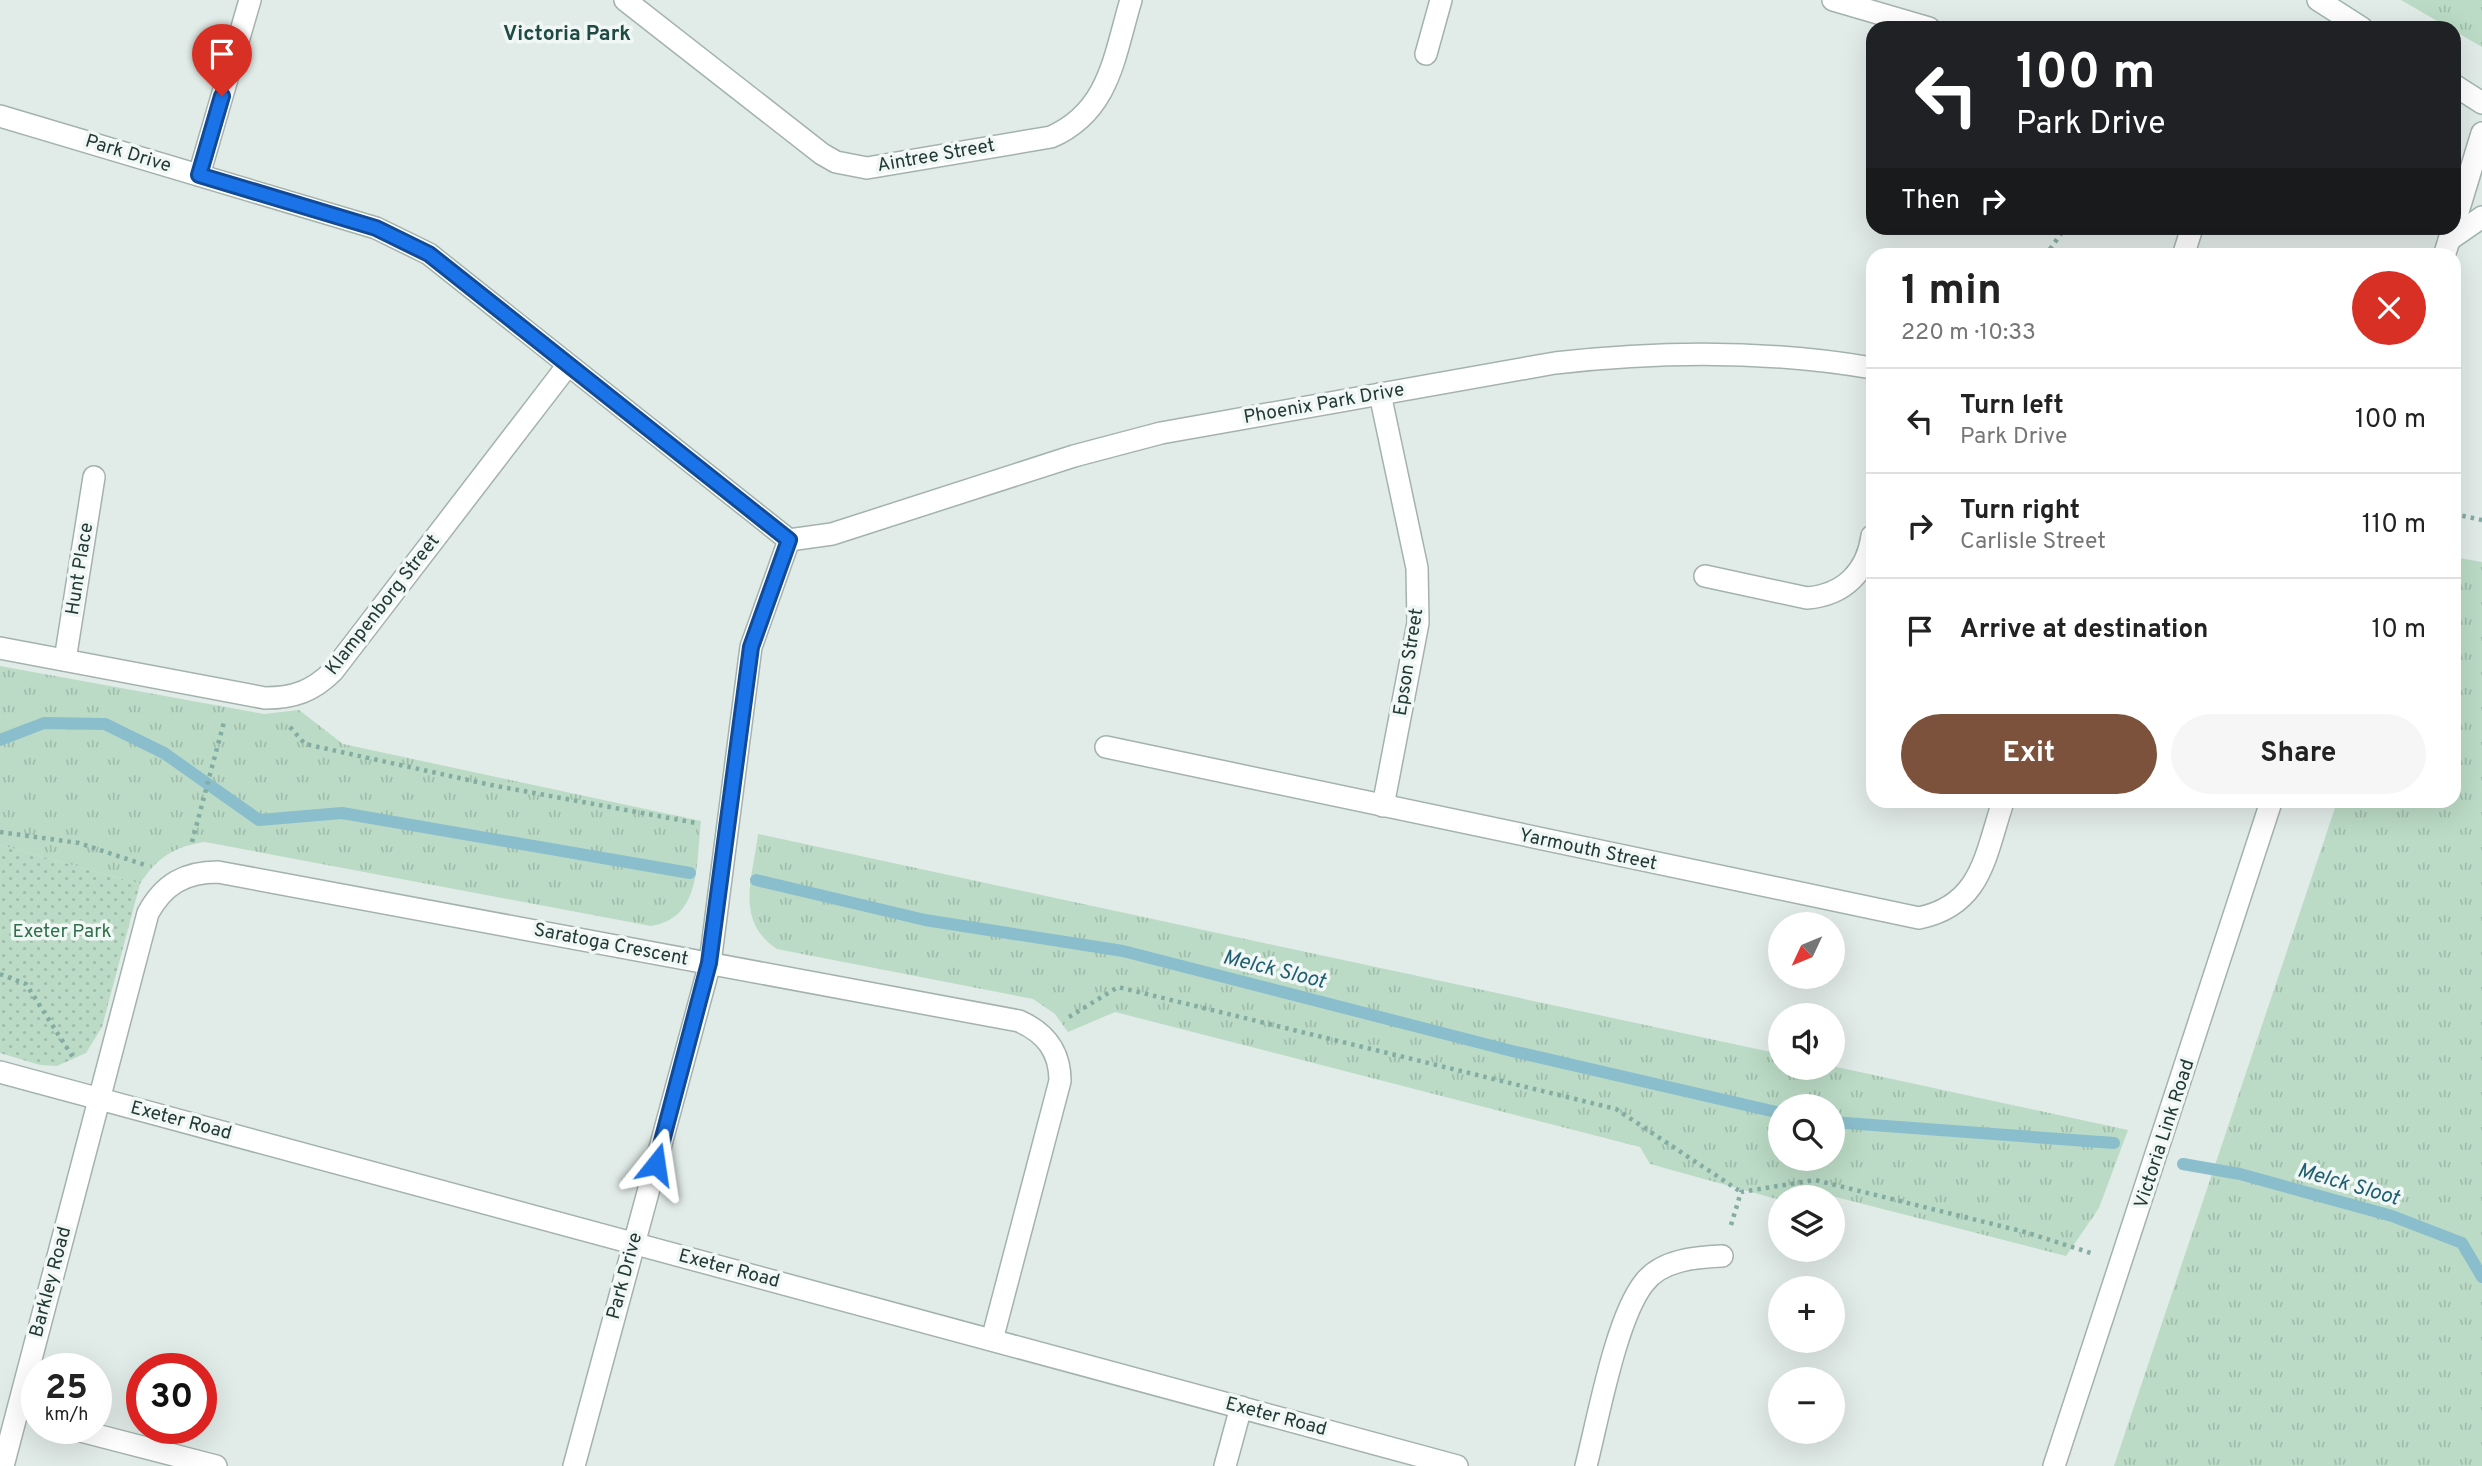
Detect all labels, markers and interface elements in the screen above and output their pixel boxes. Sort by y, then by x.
district label: Victoria Park [503,21,631,48]
pin [192,24,252,96]
icon: arrive [203,35,241,73]
text: 100 m [2016,44,2155,106]
icon: left [1901,49,1992,140]
text: Park Drive [2016,105,2165,145]
street label: Park Drive [82,130,174,178]
street label: Aintree Street [875,134,997,178]
icon: right [1974,182,2012,220]
text: Then [1901,185,1960,218]
text: 1 min [1901,266,2002,319]
button: close [2352,271,2426,345]
text: 220 m · 10:33 [1901,319,2036,348]
street label: Phoenix Park Drive [1242,378,1406,430]
text: Turn left [1960,390,2064,423]
icon: left [1901,402,1939,440]
text: 100 m [2355,404,2426,437]
text: Park Drive [1960,423,2067,452]
text: Turn right [1960,495,2080,528]
icon: right [1901,507,1939,545]
text: 110 m [2362,509,2426,542]
street label: Hunt Place [61,521,99,617]
text: Carlisle Street [1960,528,2106,557]
street label: Klampenborg Street [321,530,445,680]
street label: Epson Street [1389,607,1429,717]
icon: arrive [1901,612,1939,650]
text: Arrive at destination [1960,614,2208,647]
text: 10 m [2371,614,2426,647]
button: Exit [1901,714,2157,794]
button: Share [2171,714,2426,794]
street label: Yarmouth Street [1517,824,1659,876]
north arrow [1768,912,1844,989]
map controls [1768,912,1845,1444]
street label: Saratoga Crescent [532,918,690,972]
park label: Exeter Park [12,920,112,944]
water label: Melck Sloot [1220,944,1330,996]
button: sound [1768,1003,1845,1080]
street label: Victoria Link Road [2130,1056,2200,1212]
button: search [1768,1094,1845,1171]
street label: Exeter Road [128,1096,234,1146]
position arrow [619,1127,693,1201]
water label: Melck Sloot [2294,1158,2404,1213]
button: layers [1768,1185,1845,1262]
street label: Barkley Road [25,1224,77,1340]
street label: Park Drive [602,1230,648,1322]
street label: Exeter Road [676,1244,782,1294]
button: + [1768,1276,1845,1353]
speed limit sign: 30 [126,1353,217,1444]
text: 25 [45,1367,88,1411]
button: − [1768,1367,1845,1444]
street label: Exeter Road [1223,1392,1329,1442]
text: km/h [45,1404,88,1427]

